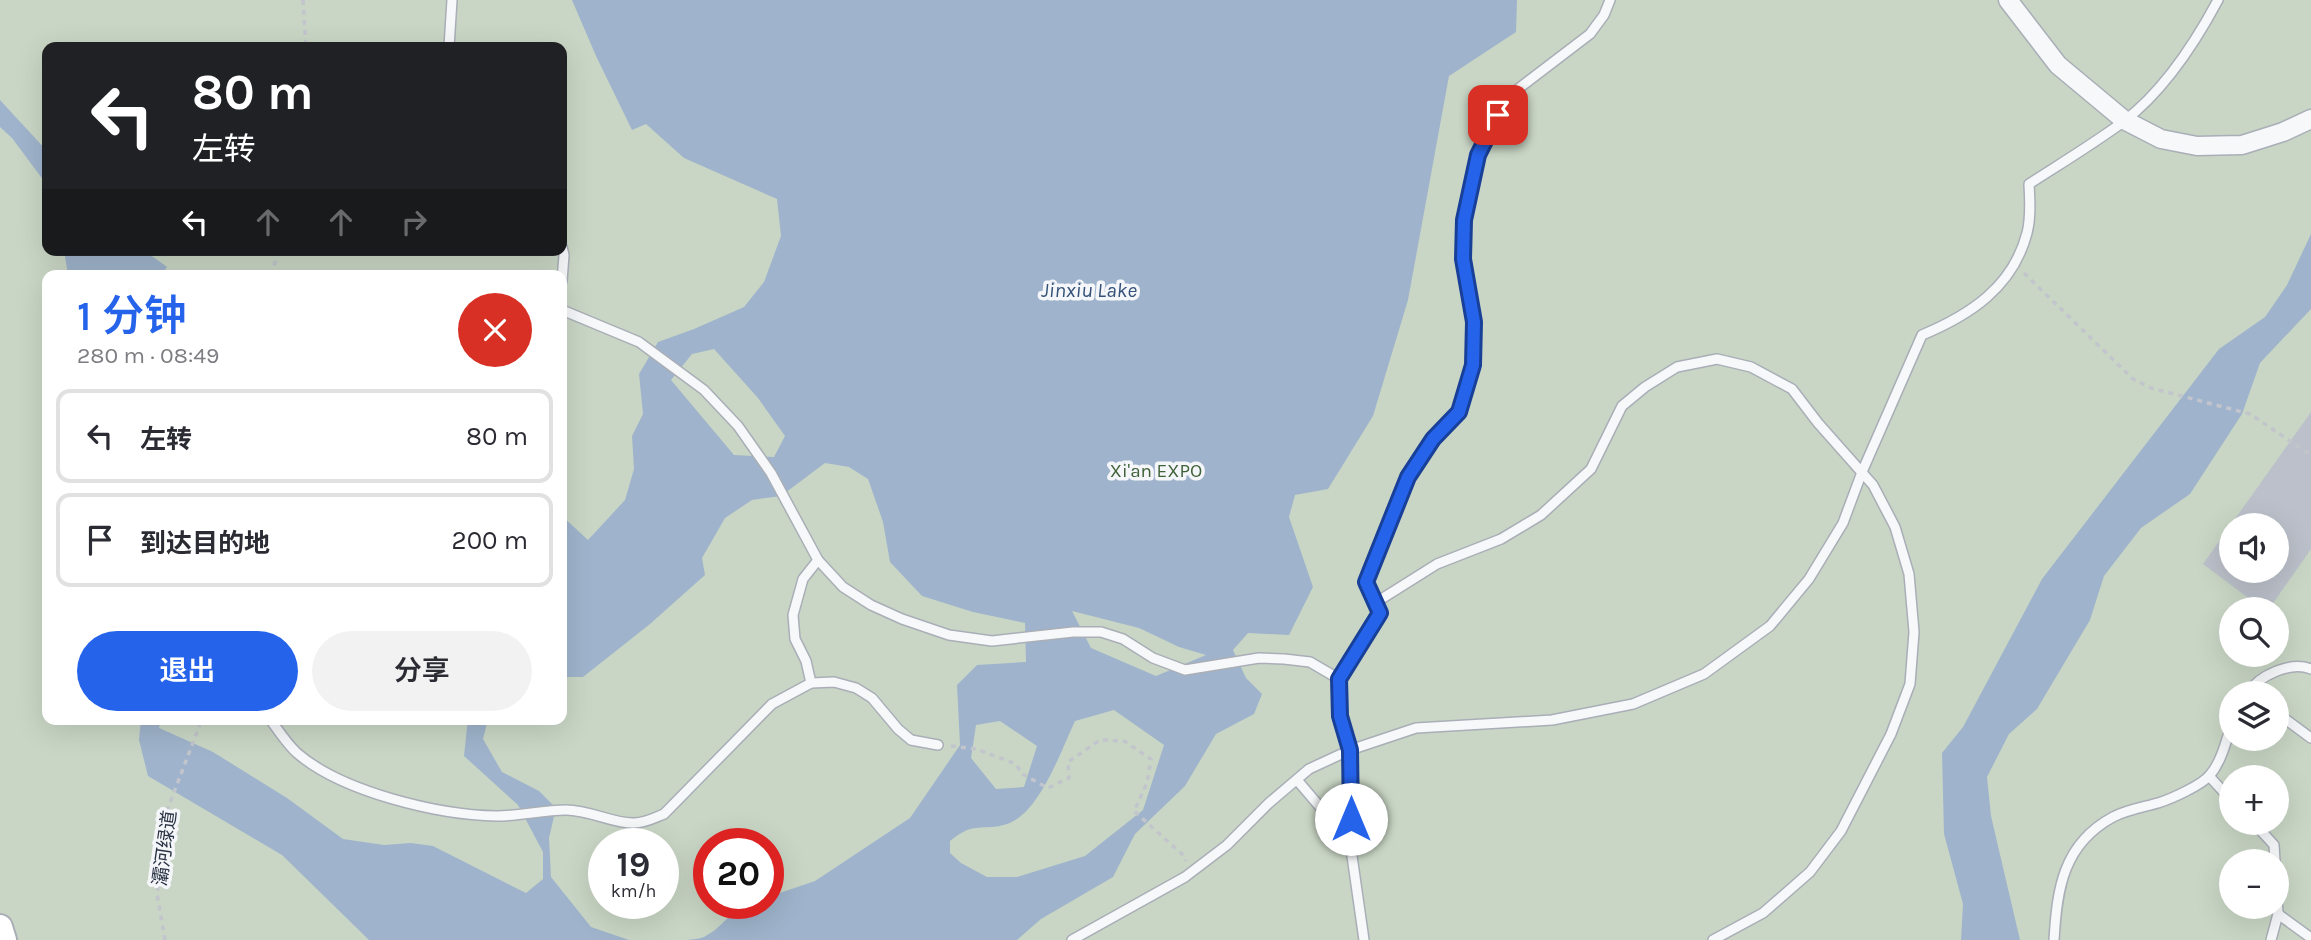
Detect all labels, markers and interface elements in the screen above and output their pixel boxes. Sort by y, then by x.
text: 80 m [192,64,314,121]
icon: left [77,70,168,161]
pin [1468,85,1528,145]
icon: arrive [1479,96,1517,134]
text: 左转 [192,131,256,168]
icon: left [176,203,214,241]
icon: ahead [249,203,287,241]
icon: ahead [322,203,360,241]
icon: right [395,203,433,241]
water label: Jinxiu Lake [1041,278,1137,302]
text: 1 分钟 [77,291,186,341]
button: close [458,293,532,367]
text: 280 m · 08:49 [77,342,219,369]
icon: left [81,417,119,455]
text: 80 m [466,421,528,452]
text: 左转 [140,424,192,455]
park label: Xi'an EXPO [1110,460,1202,482]
map controls [2219,513,2289,919]
button: sound [2219,513,2289,583]
icon: arrive [81,521,119,559]
text: 200 m [452,525,528,556]
text: 到达目的地 [140,528,270,559]
button: search [2219,597,2289,667]
button: 退出 [77,631,298,711]
button: 分享 [312,631,532,711]
button: layers [2219,681,2289,751]
button: + [2219,765,2289,835]
position arrow [1314,782,1388,856]
street label: 灞河绿道 [149,809,181,887]
speed limit sign: 20 [693,828,784,919]
text: 19 [617,844,650,885]
button: − [2219,849,2289,919]
text: km/h [611,880,656,902]

